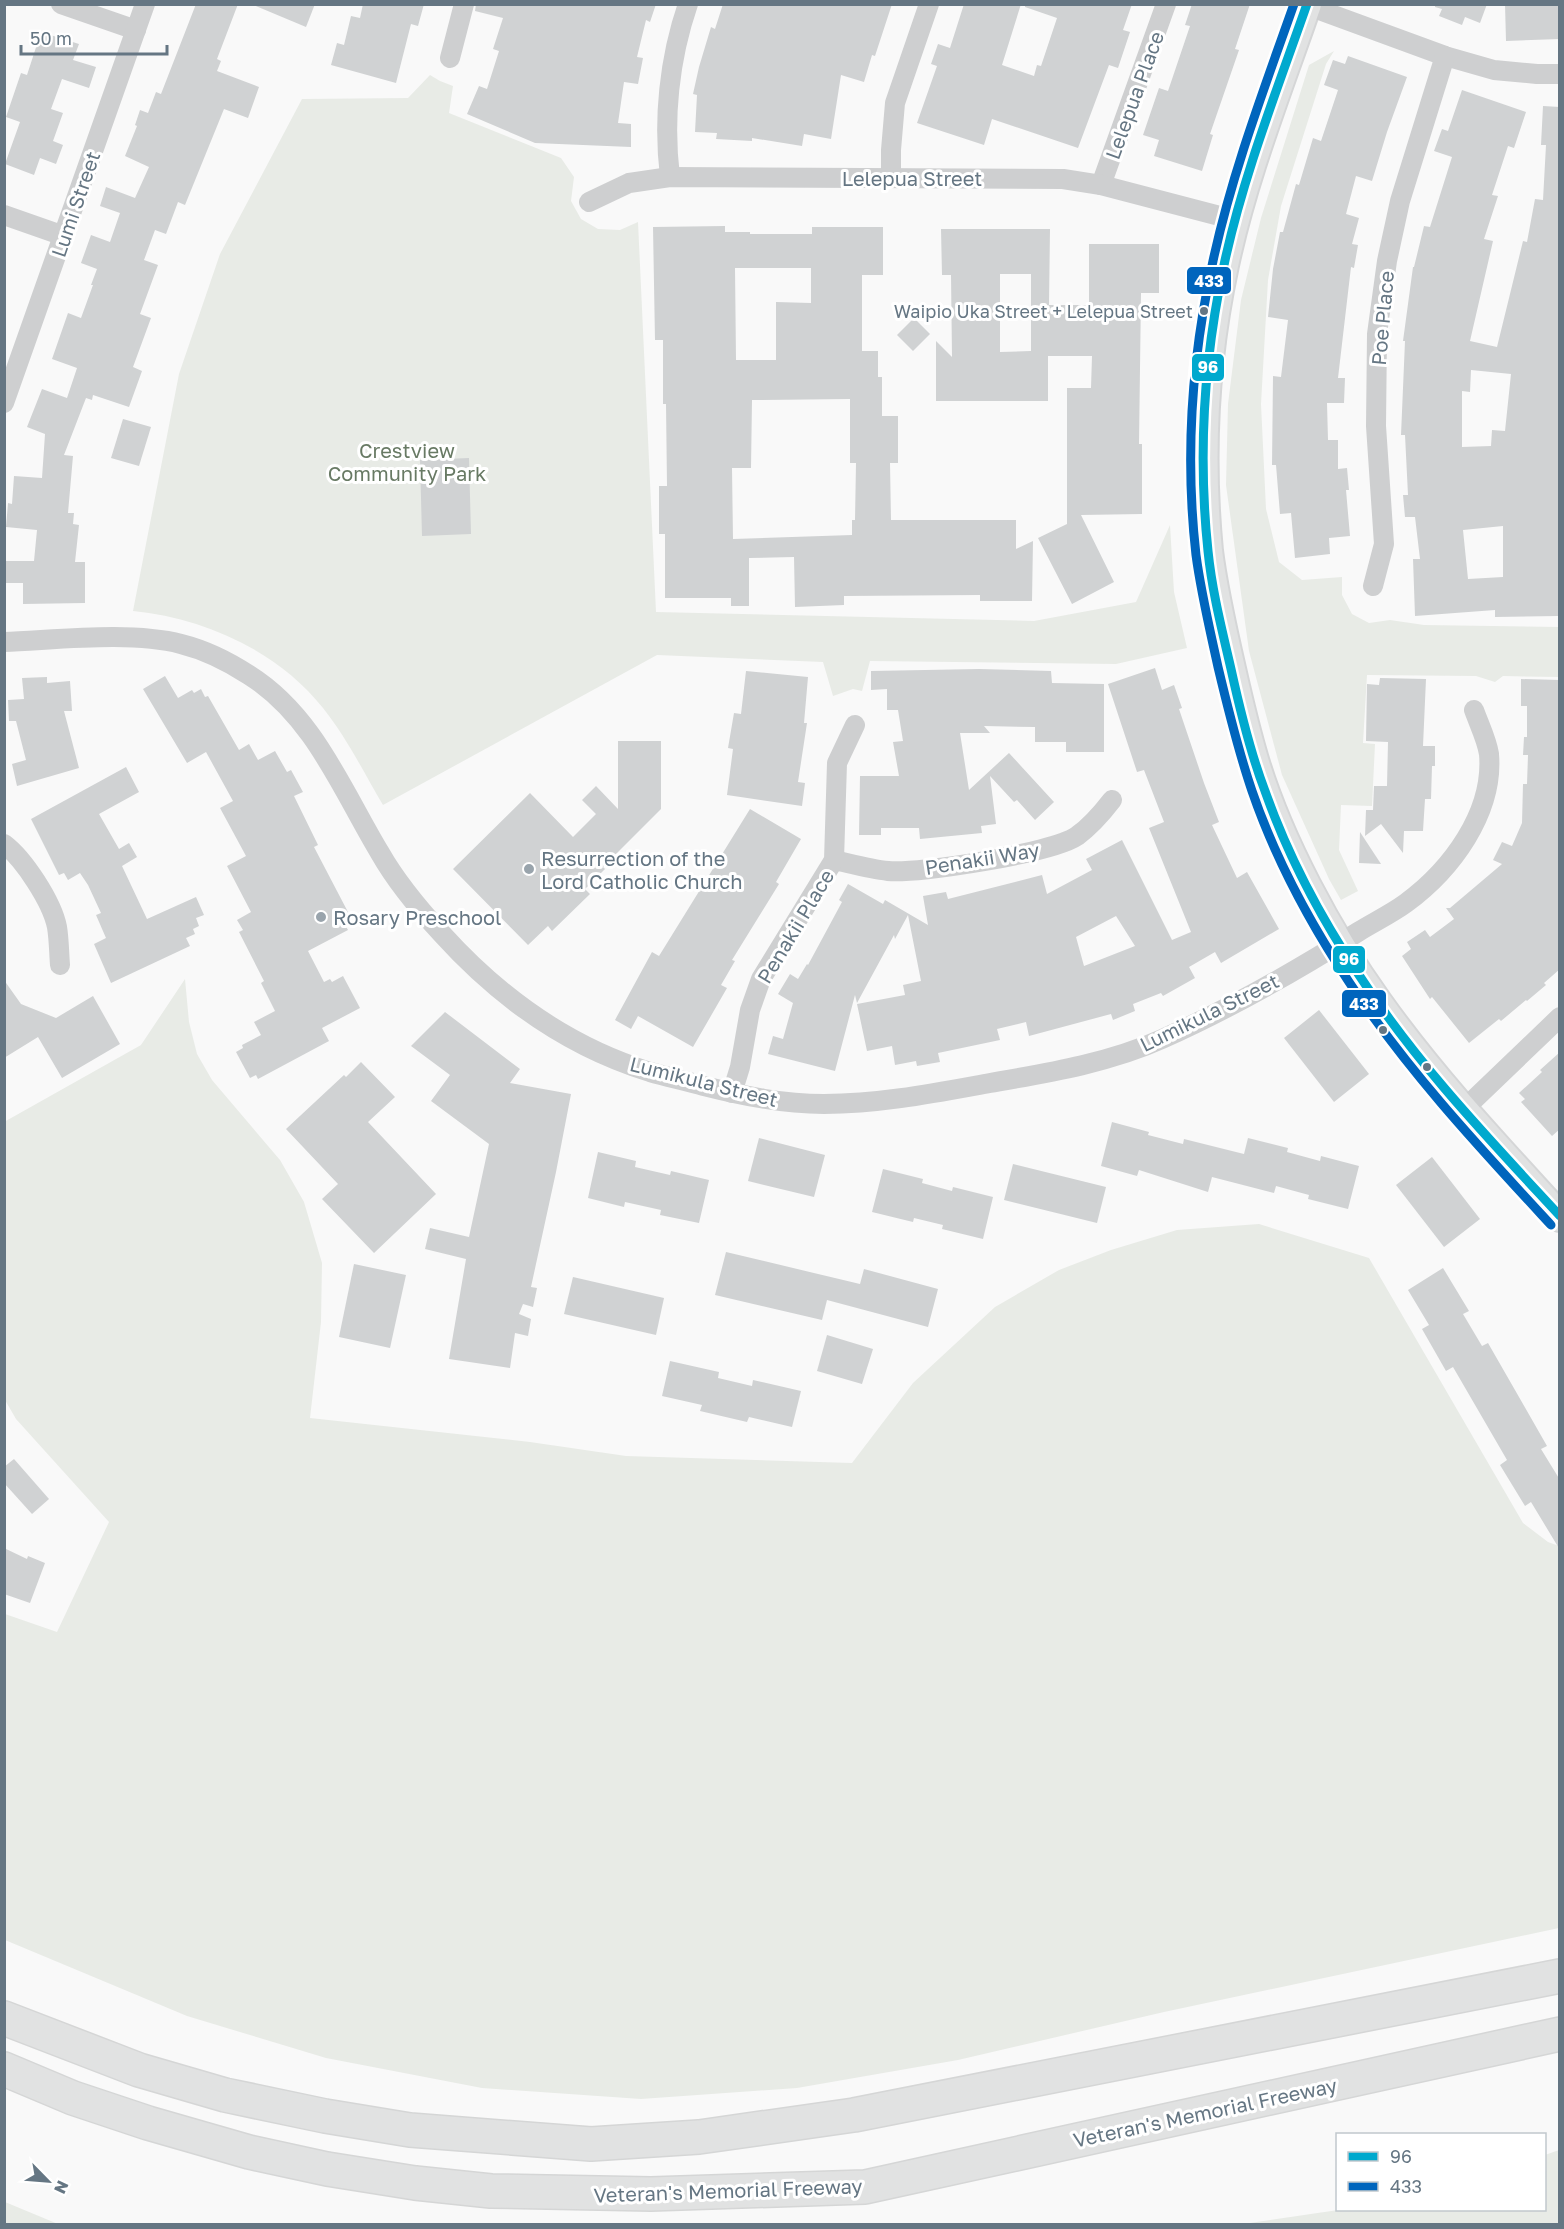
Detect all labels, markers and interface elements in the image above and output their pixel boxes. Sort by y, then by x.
scale bar [21,18,166,56]
text: 50 m [30,27,72,49]
street label: Lelepua Place [1100,28,1168,162]
street label: Lumi Street [46,148,104,260]
street label: Lelepua Street [842,166,982,190]
line badge: 433 [1186,266,1232,295]
street label: Poe Place [1366,270,1398,366]
text: 433 [1194,271,1224,291]
place label: Waipio Uka Street + Lelepua Street [894,300,1193,322]
marker: Waipio Uka Street + Lelepua Street [1198,305,1210,317]
line badge: 96 [1191,353,1225,382]
text: 96 [1198,357,1218,377]
park label: Crestview Community Park [328,438,486,485]
street label: Penakii Way [923,837,1041,879]
place label: Resurrection of the Lord Catholic Church [541,846,743,893]
marker: Resurrection of the Lord Catholic Church [522,862,536,876]
street label: Penakii Place [752,865,838,987]
place label: Rosary Preschool [333,905,501,929]
marker: Rosary Preschool [314,910,328,924]
line badge: 96 [1332,945,1366,974]
text: 96 [1339,949,1359,969]
street label: Lumikula Street [1136,968,1282,1056]
line badge: 433 [1341,989,1387,1018]
text: 433 [1349,994,1379,1014]
unlabelled marker [1377,1024,1389,1036]
street label: Lumikula Street [628,1051,780,1111]
unlabelled marker [1421,1061,1433,1073]
street label: Veteran's Memorial Freeway [1071,2072,1339,2152]
legend [1336,2133,1546,2211]
text: 96 [1390,2145,1412,2167]
north arrow [18,2151,78,2211]
street label: Veteran's Memorial Freeway [593,2173,863,2207]
text: 433 [1390,2175,1422,2197]
text: N [50,2178,73,2197]

